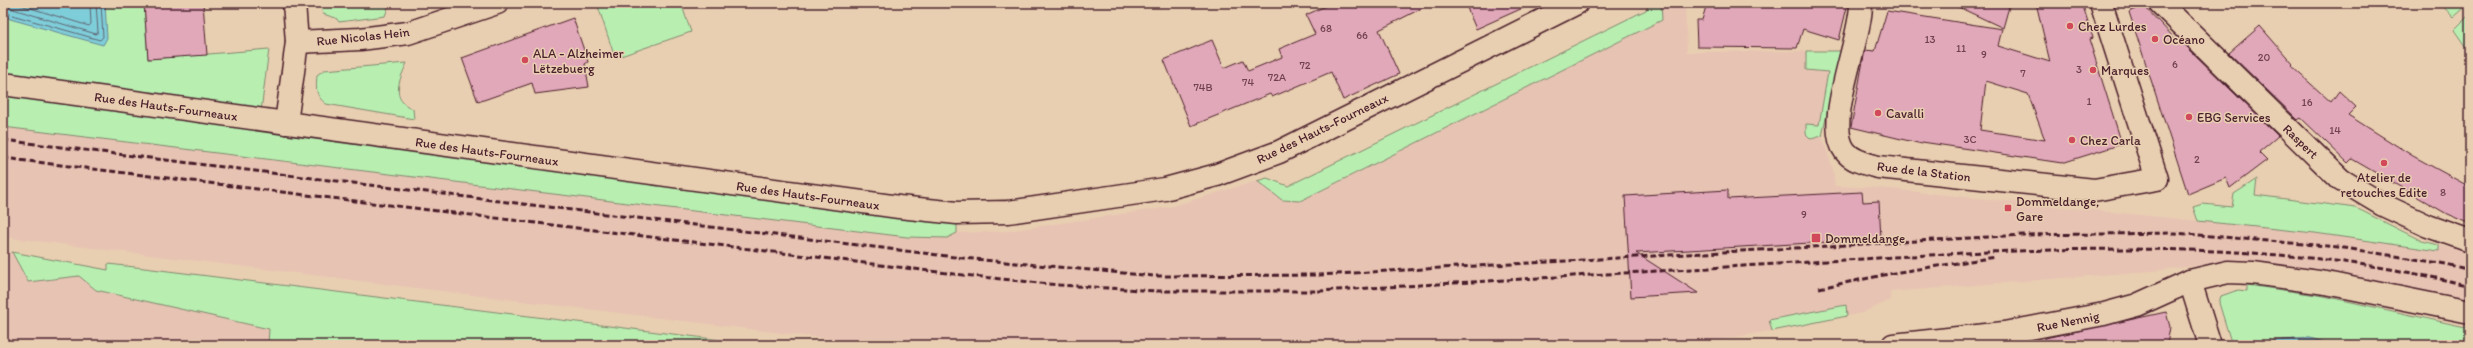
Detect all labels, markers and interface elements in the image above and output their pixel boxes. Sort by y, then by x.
place label: Chez Lurdes [2078,19,2147,34]
marker: Chez Lurdes [2065,21,2075,31]
house number: 68 [1320,22,1332,35]
street label: Rue Nicolas Hein [316,24,411,49]
house number: 66 [1356,29,1368,42]
place label: Océano [2163,32,2205,47]
house number: 13 [1924,33,1936,46]
marker: Océano [2150,34,2160,44]
house number: 11 [1956,42,1966,55]
place label: ALA - Alzheimer Lëtzebuerg [533,46,624,76]
house number: 9 [1981,48,1987,61]
house number: 20 [2258,51,2271,64]
marker: ALA - Alzheimer Lëtzebuerg [520,55,530,65]
house number: 6 [2172,58,2178,71]
house number: 72 [1299,59,1311,72]
house number: 3 [2076,63,2082,76]
place label: Marques [2101,63,2149,78]
marker: Marques [2088,65,2098,75]
house number: 7 [2020,67,2026,80]
house number: 72A [1268,71,1286,84]
house number: 74 [1242,76,1254,89]
house number: 74B [1193,81,1213,94]
street label: Rue des Hauts-Fourneaux [93,89,239,124]
street label: Rue des Hauts-Fourneaux [1254,90,1391,167]
house number: 1 [2086,95,2092,108]
house number: 16 [2302,96,2313,109]
place label: Cavalli [1886,106,1924,121]
marker: Cavalli [1873,108,1883,118]
place label: EBG Services [2197,110,2271,125]
marker: EBG Services [2184,112,2194,122]
street label: Raspert [2280,121,2321,162]
house number: 14 [2329,124,2341,137]
house number: 3C [1963,133,1977,146]
place label: Chez Carla [2080,133,2141,148]
street label: Rue des Hauts-Fourneaux [414,134,560,169]
marker: Chez Carla [2067,135,2077,145]
house number: 2 [2194,153,2200,166]
street label: Rue de la Station [1876,158,1972,185]
marker: Atelier de retouches Edite [2379,158,2389,168]
place label: Atelier de retouches Edite [2341,170,2427,200]
street label: Rue des Hauts-Fourneaux [735,178,881,213]
house number: 8 [2440,186,2446,199]
place label: Dommeldange, Gare [2016,194,2099,224]
marker: Dommeldange, Gare [2003,203,2013,213]
house number: 9 [1801,208,1807,221]
place label: Dommeldange [1825,231,1905,246]
marker: Dommeldange [1810,232,1822,244]
street label: Rue Nennig [2036,308,2101,335]

